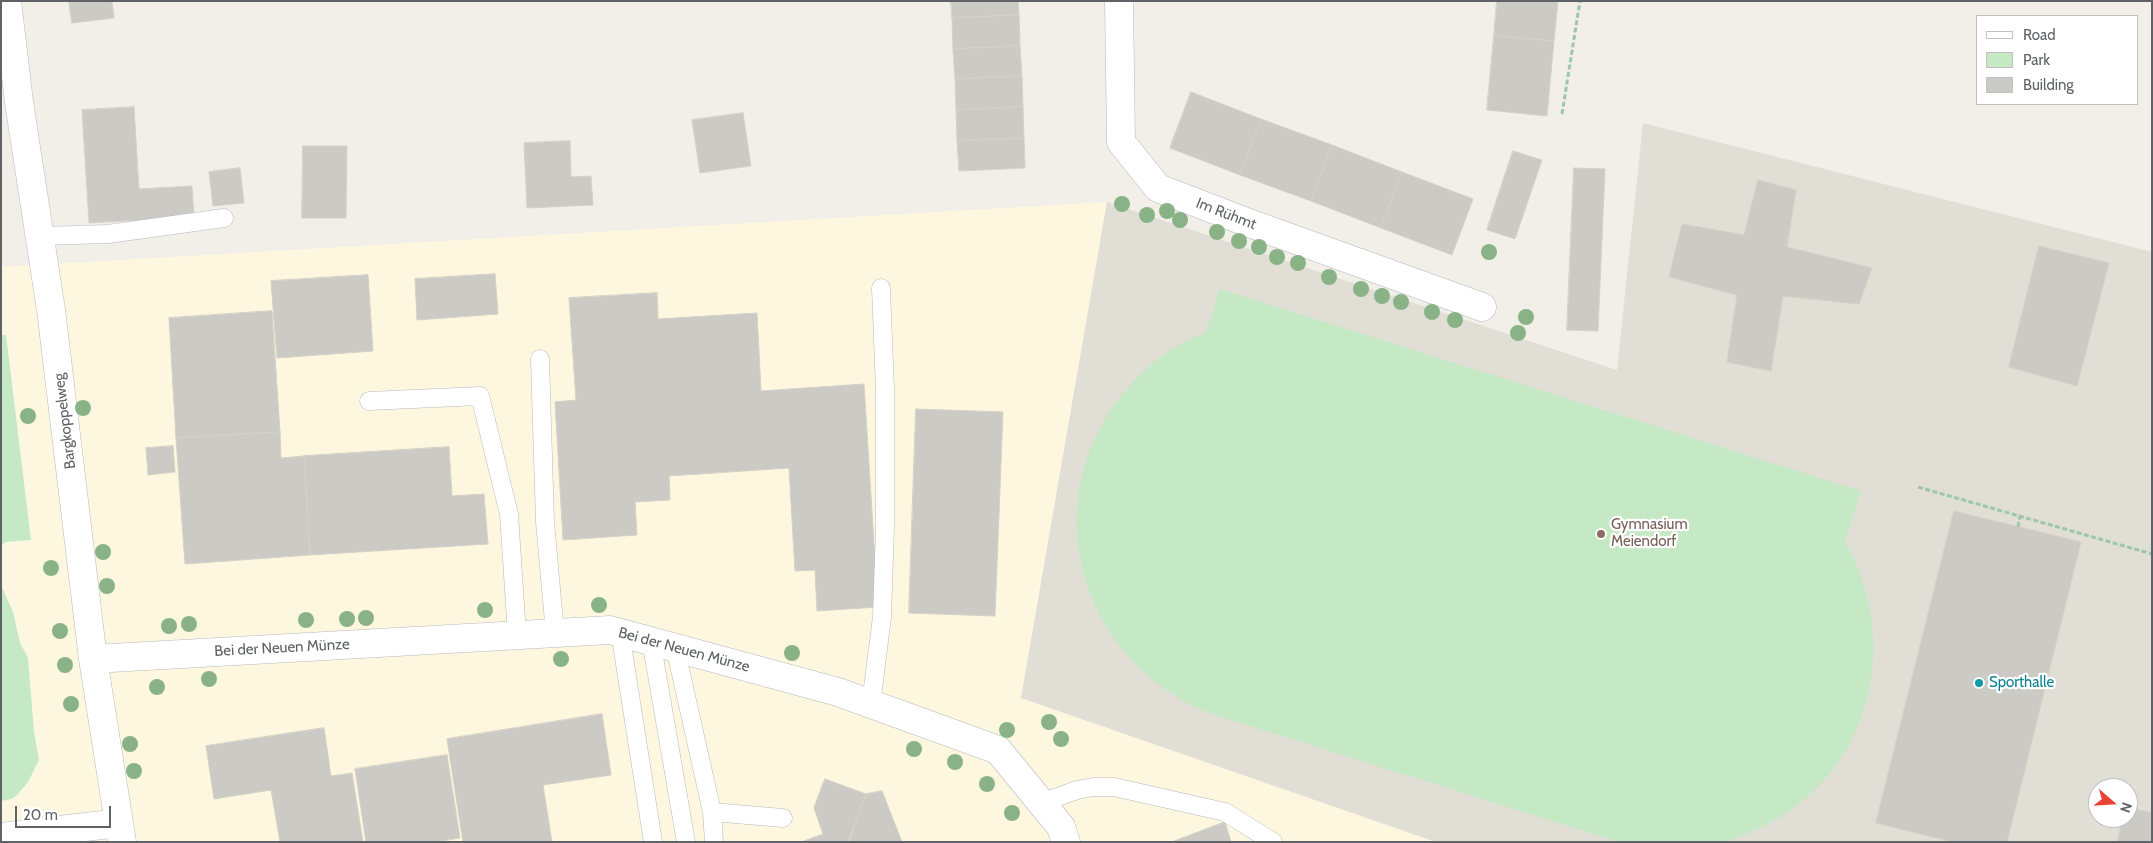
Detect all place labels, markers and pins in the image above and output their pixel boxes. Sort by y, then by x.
place label: Gymnasium Meiendorf [1611,516,1688,551]
marker: Gymnasium Meiendorf [1595,528,1607,540]
place label: Sporthalle [1989,674,2054,692]
marker: Sporthalle [1973,677,1985,689]

